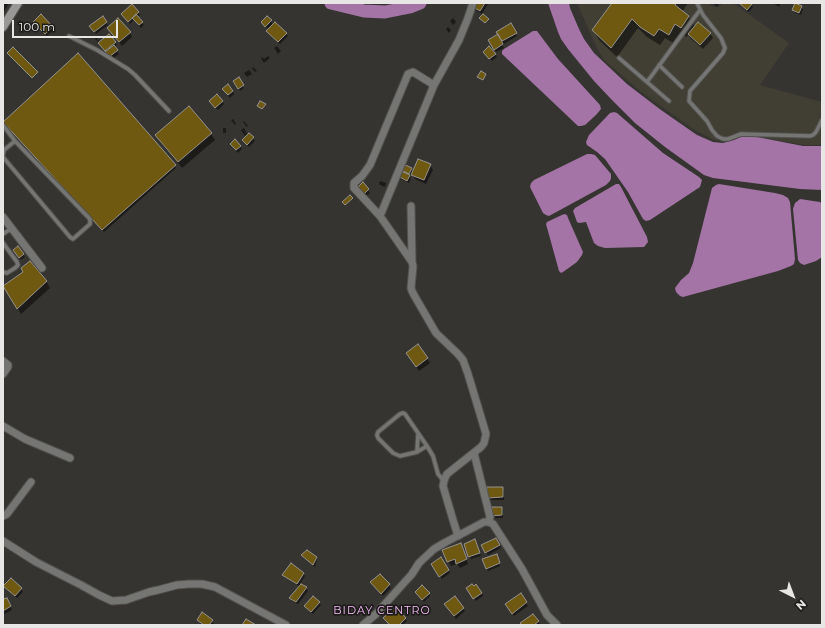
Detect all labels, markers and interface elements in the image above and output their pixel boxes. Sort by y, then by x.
scale bar [14,12,120,38]
text: 100 m [19,19,55,34]
north arrow [773,576,813,616]
text: N [793,597,809,613]
district label: BIDAY CENTRO [333,604,431,618]

